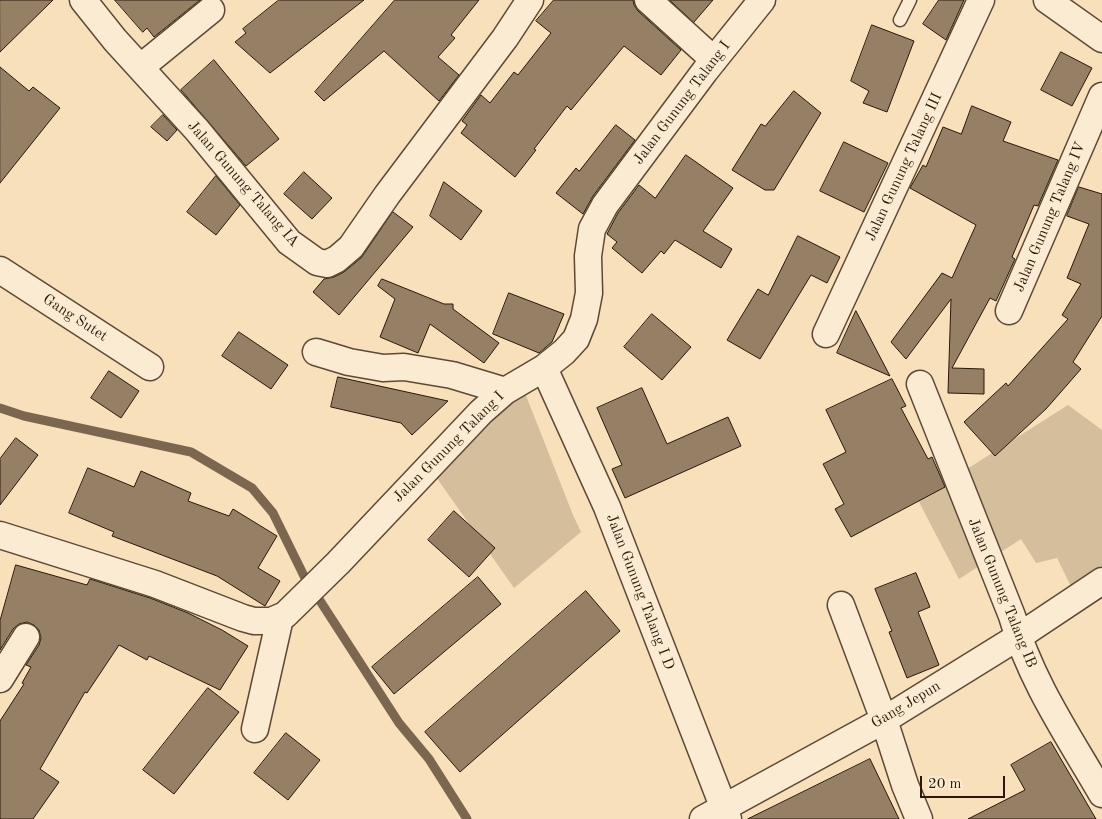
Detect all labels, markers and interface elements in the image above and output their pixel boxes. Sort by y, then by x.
street label: Jalan Gunung Talang I [630,38,734,168]
street label: Jalan Gunung Talang III [862,90,946,244]
street label: Jalan Gunung Talang IA [183,117,303,251]
street label: Jalan Gunung Talang IV [1010,139,1090,295]
street label: Gang Sutet [39,290,111,346]
street label: Jalan Gunung Talang I [390,388,508,506]
street label: Jalan Gunung Talang I D [602,511,678,673]
street label: Jalan Gunung Talang IB [964,515,1040,671]
street label: Gang Jepun [868,677,944,733]
scale bar [922,766,1007,798]
text: 20 m [928,777,962,792]

